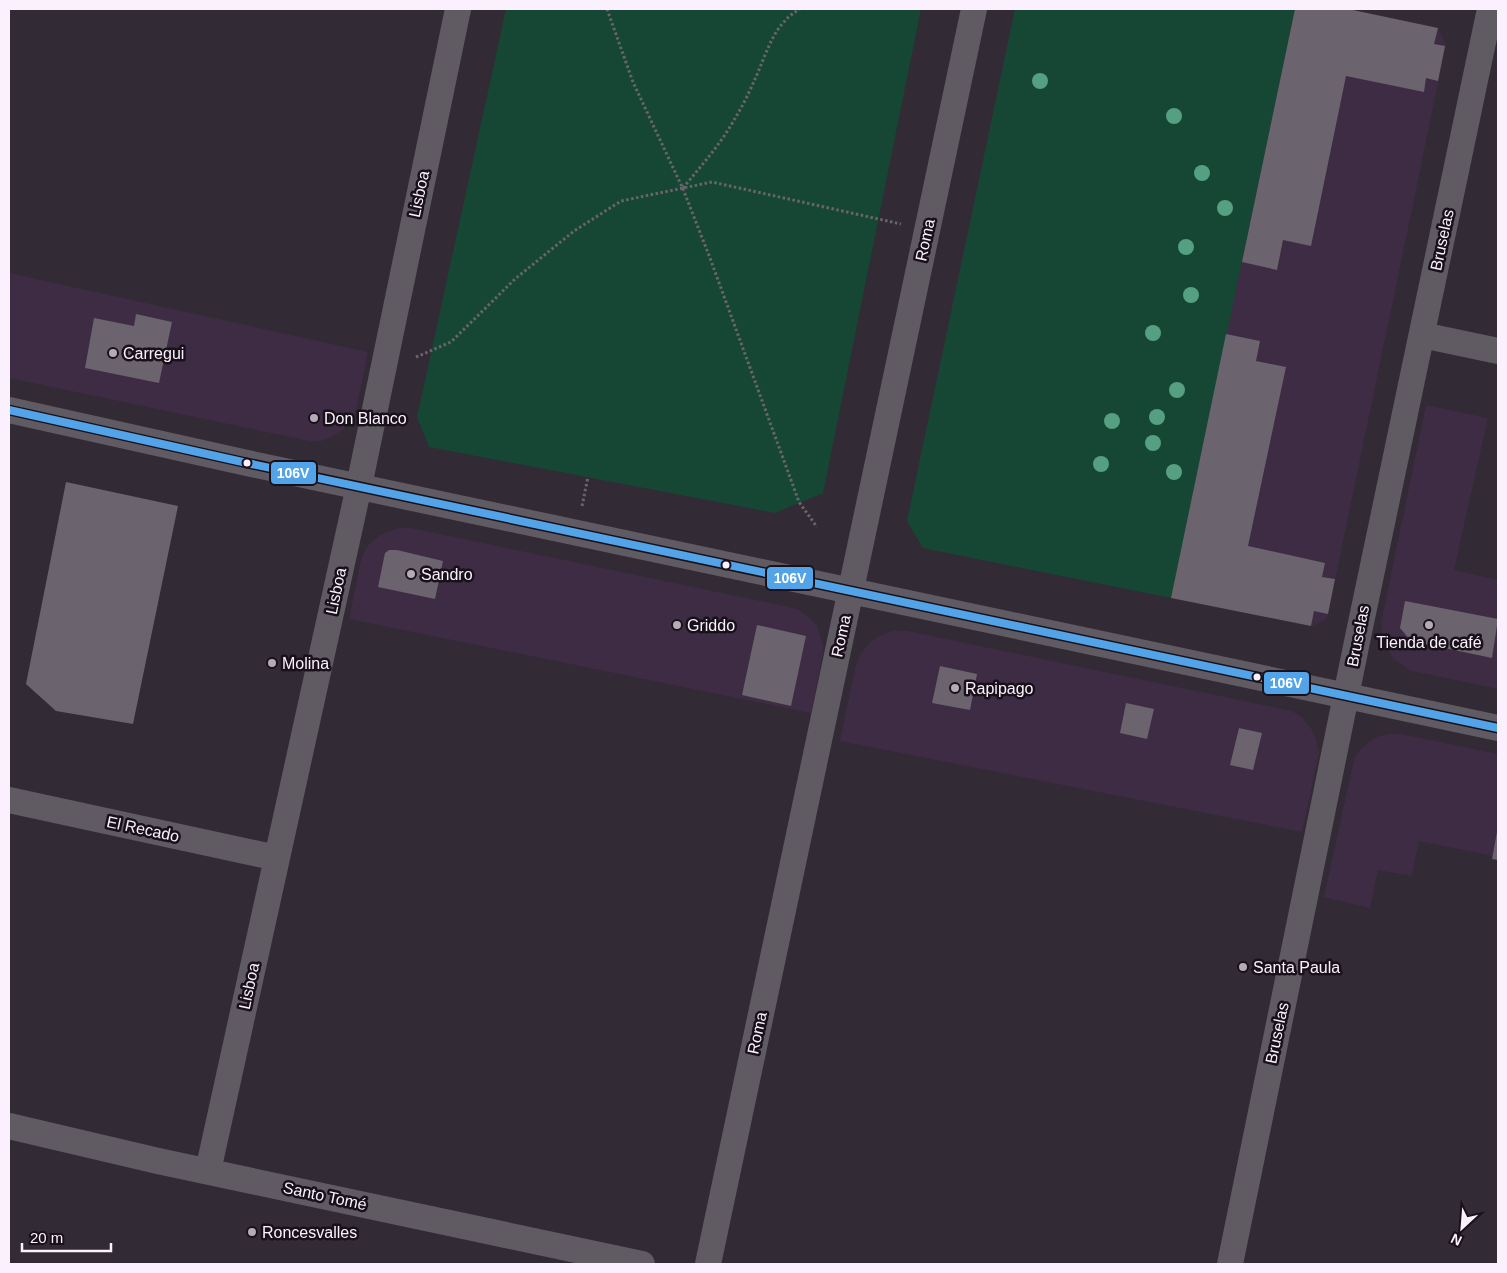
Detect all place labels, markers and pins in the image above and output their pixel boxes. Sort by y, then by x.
place label: Carregui [123,345,184,362]
marker: Carregui [107,347,119,359]
place label: Don Blanco [324,410,407,427]
marker: Don Blanco [308,412,320,424]
unlabelled marker [242,458,252,468]
unlabelled marker [721,560,731,570]
place label: Sandro [421,566,473,583]
marker: Sandro [405,568,417,580]
place label: Griddo [687,617,735,634]
marker: Griddo [671,619,683,631]
marker: Tienda de café [1423,619,1435,631]
place label: Tienda de café [1376,634,1482,651]
place label: Molina [282,655,329,672]
marker: Molina [266,657,278,669]
unlabelled marker [1252,672,1262,682]
place label: Rapipago [965,680,1034,697]
marker: Rapipago [949,682,961,694]
place label: Santa Paula [1253,959,1340,976]
marker: Santa Paula [1237,961,1249,973]
place label: Roncesvalles [262,1224,357,1241]
marker: Roncesvalles [246,1226,258,1238]

